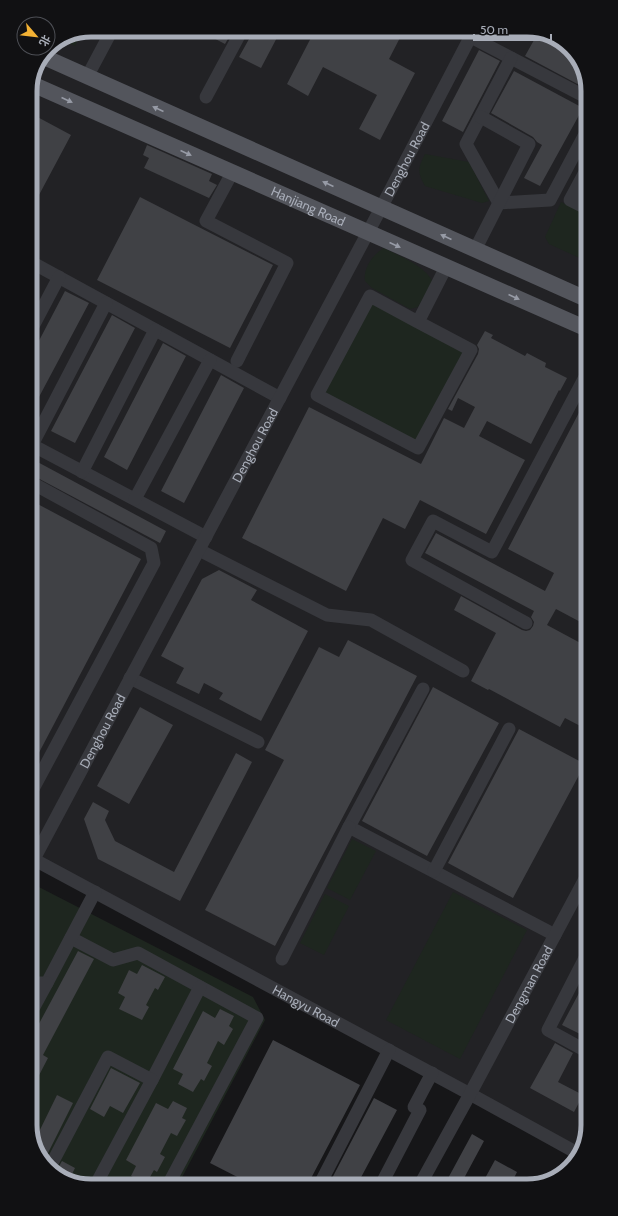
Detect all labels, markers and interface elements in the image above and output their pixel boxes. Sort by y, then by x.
north arrow [16,16,56,56]
scale bar [474,16,551,42]
text: 50 m [480,22,508,37]
text: 北 [36,33,54,49]
one-way arrow [62,97,73,103]
one-way arrow [151,105,163,111]
street label: Denghou Road [381,119,433,199]
one-way arrow [181,150,193,156]
one-way arrow [322,181,333,187]
street label: Hanjiang Road [269,183,348,229]
one-way arrow [441,234,452,240]
one-way arrow [389,242,400,248]
one-way arrow [508,294,519,300]
street label: Denghou Road [228,405,281,485]
street label: Denghou Road [76,691,129,771]
street label: Dengman Road [501,943,556,1026]
street label: Hangyu Road [270,981,342,1030]

